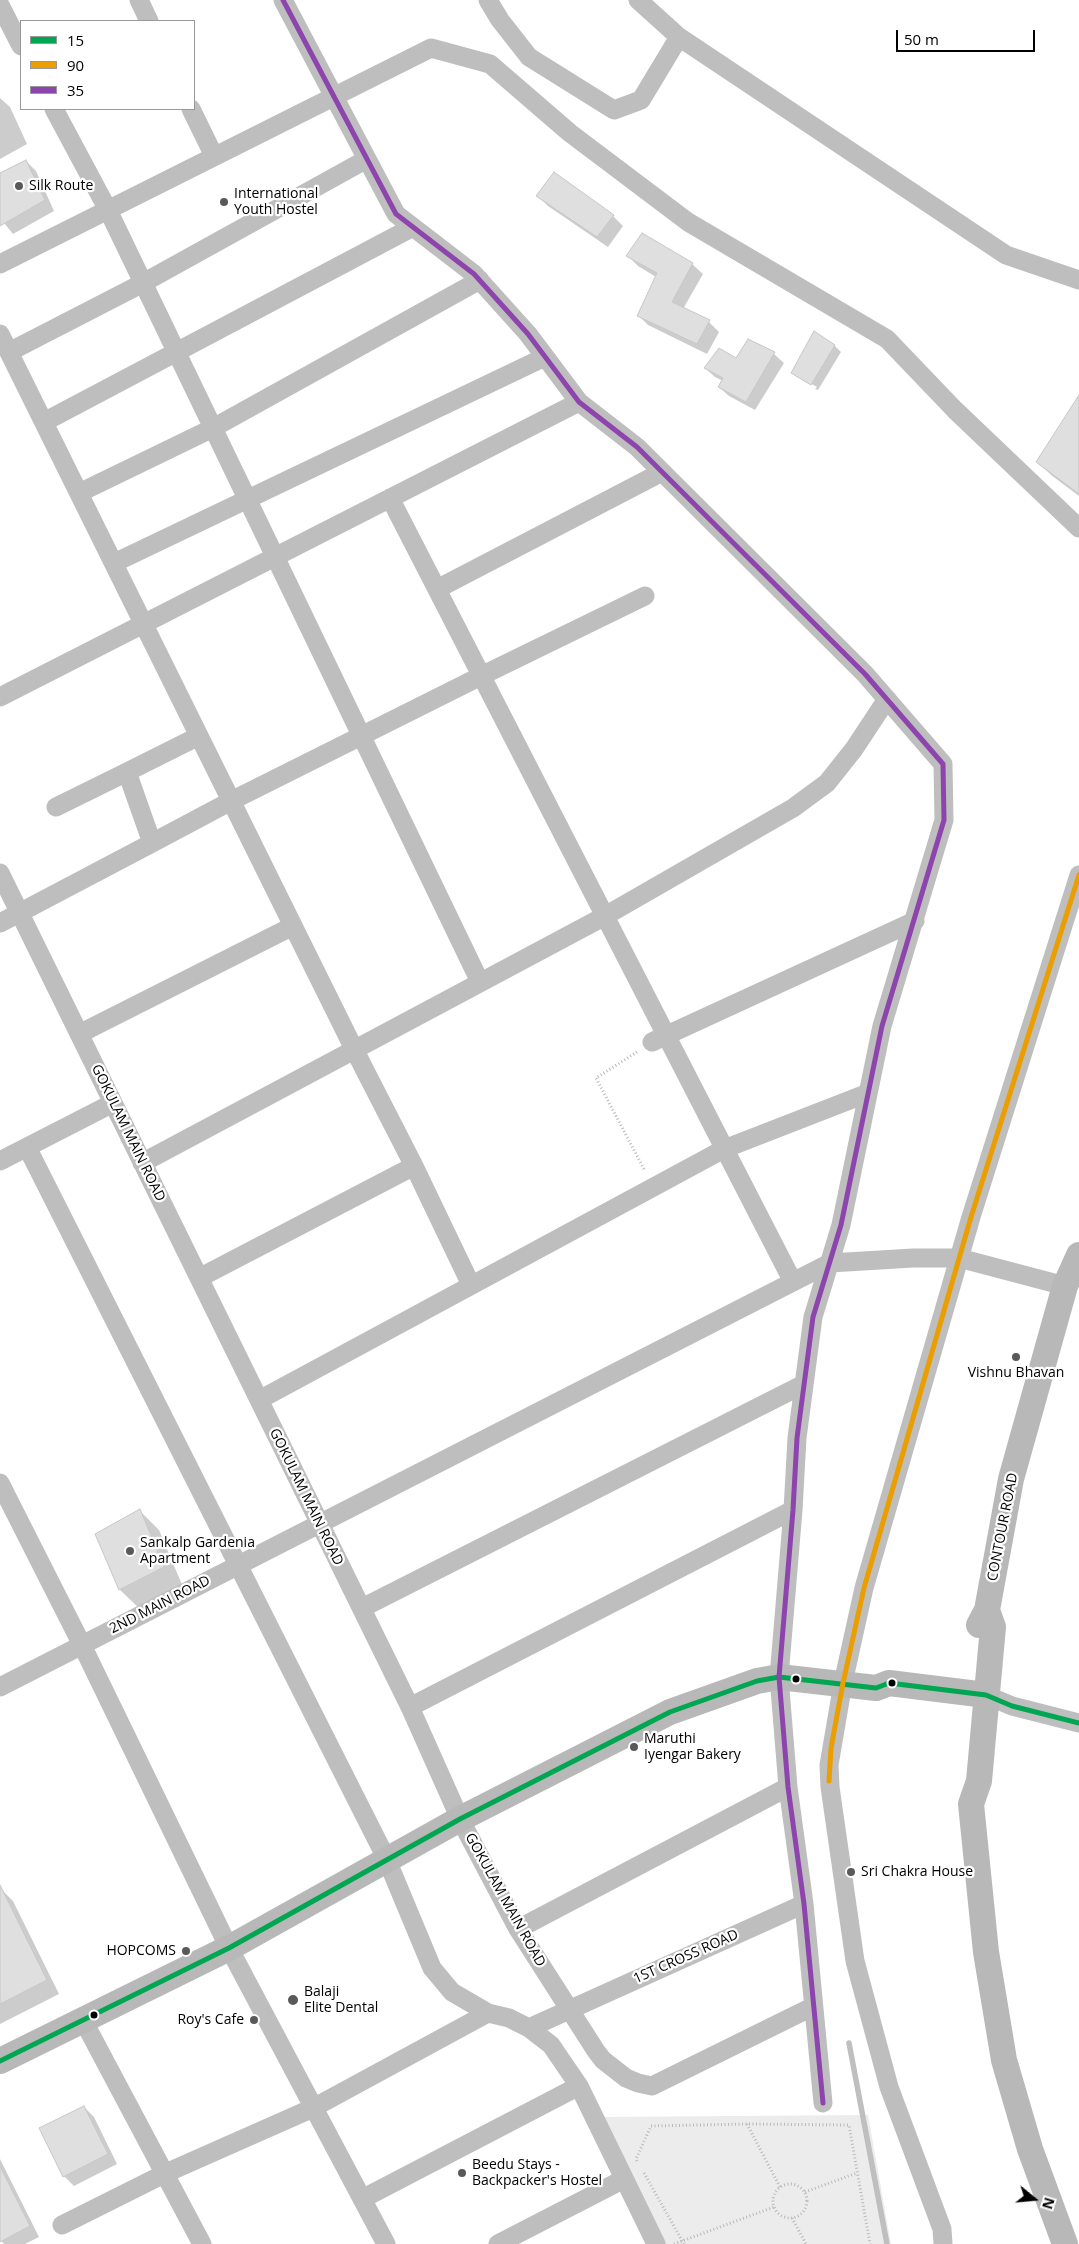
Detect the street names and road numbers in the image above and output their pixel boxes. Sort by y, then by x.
street label: GOKULAM MAIN ROAD [88,1062,168,1204]
street label: GOKULAM MAIN ROAD [266,1426,346,1568]
street label: CONTOUR ROAD [984,1471,1022,1583]
street label: 2ND MAIN ROAD [107,1572,213,1638]
street label: GOKULAM MAIN ROAD [461,1830,549,1970]
street label: 1ST CROSS ROAD [631,1926,741,1988]

